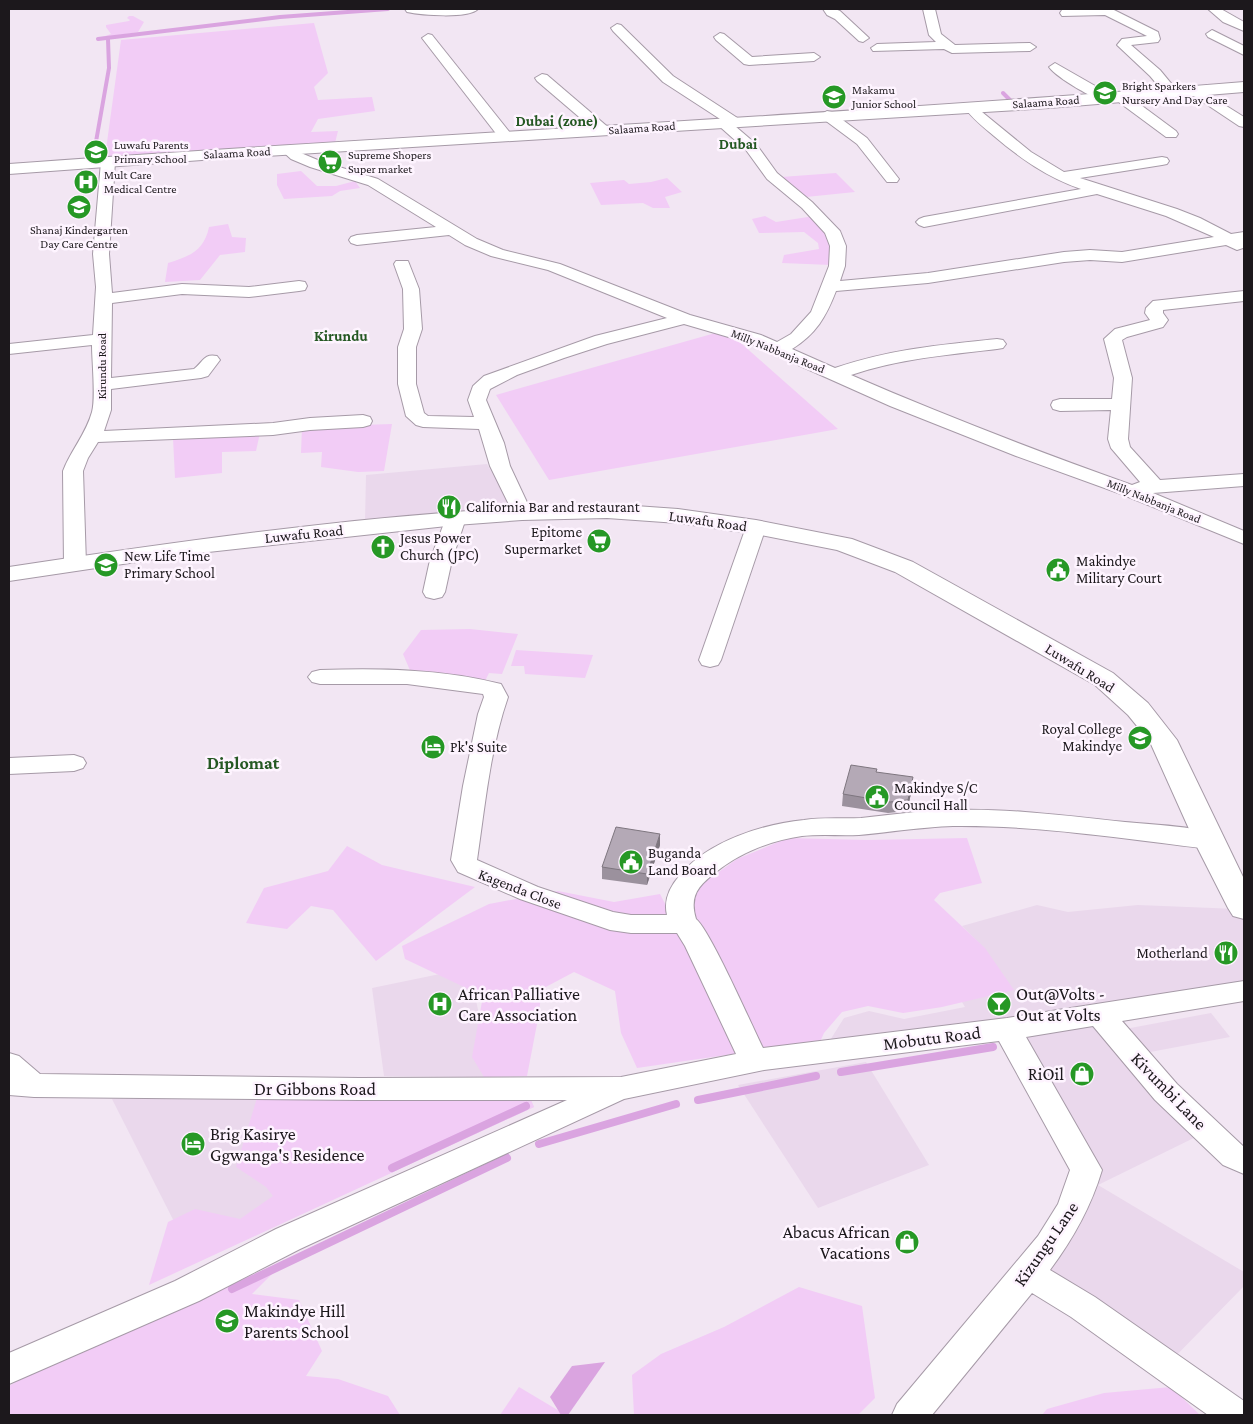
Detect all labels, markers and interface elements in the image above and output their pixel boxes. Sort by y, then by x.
place label: Bright Sparkers Nursery And Day Care [1122,79,1227,107]
school or university icon: Bright Sparkers Nursery And Day Care [1092,80,1118,106]
place label: Makamu Junior School [851,83,916,111]
school or university icon: Makamu Junior School [821,84,847,110]
street label: Salaama Road [1012,93,1081,111]
district label: Dubai (zone) [515,113,599,130]
street label: Salaama Road [608,119,677,137]
district label: Dubai [719,136,758,152]
place label: Luwafu Parents Primary School [114,138,189,166]
school or university icon: Luwafu Parents Primary School [83,139,109,165]
street label: Salaama Road [203,144,272,162]
place label: Supreme Shopers Super market [348,148,431,176]
supermarket icon: Supreme Shopers Super market [317,149,343,175]
place label: Mult Care Medical Centre [104,168,177,196]
hospital icon: Mult Care Medical Centre [73,169,99,195]
school or university icon: Shanaj Kindergarten Day Care Centre [66,194,92,220]
place label: Shanaj Kindergarten Day Care Centre [30,223,129,251]
street label: Milly Nabbanja Road [729,326,828,376]
district label: Kirundu [314,328,368,344]
street label: Kirundu Road [95,332,109,399]
street label: Milly Nabbanja Road [1105,476,1204,526]
restaurant icon: California Bar and restaurant [436,494,462,520]
place label: California Bar and restaurant [466,499,641,515]
street label: Luwafu Road [668,508,748,534]
street label: Luwafu Road [264,522,344,546]
place label: Epitome Supermarket [504,524,583,558]
supermarket icon: Epitome Supermarket [586,528,612,554]
place label: Jesus Power Church (JPC) [398,530,480,564]
church icon: Jesus Power Church (JPC) [370,534,396,560]
place label: New Life Time Primary School [124,548,215,582]
school or university icon: New Life Time Primary School [93,552,119,578]
place label: Makindye Military Court [1076,553,1163,587]
public building icon: Makindye Military Court [1045,557,1071,583]
street label: Luwafu Road [1042,640,1118,696]
place label: Royal College Makindye [1041,721,1122,755]
school or university icon: Royal College Makindye [1127,725,1153,751]
hotel icon: Pk's Suite [420,734,446,760]
place label: Pk's Suite [450,739,508,755]
district label: Diplomat [207,753,280,773]
place label: Makindye S/C Council Hall [894,780,978,813]
public building icon: Makindye S/C Council Hall [864,784,890,810]
place label: Buganda Land Board [648,845,717,878]
public building icon: Buganda Land Board [618,849,644,875]
street label: Kagenda Close [476,866,564,913]
restaurant icon: Motherland [1213,940,1239,966]
place label: Motherland [1136,945,1208,961]
place label: African Palliative Care Association [458,984,580,1025]
place label: Out@Volts - Out at Volts [1016,984,1105,1025]
hospital icon: African Palliative Care Association [427,991,453,1017]
bar icon: Out@Volts - Out at Volts [986,991,1012,1017]
street label: Mobutu Road [882,1022,982,1054]
street label: Kivumbi Lane [1127,1048,1211,1134]
shop icon: RiOil [1069,1061,1095,1087]
place label: RiOil [1028,1064,1064,1084]
street label: Dr Gibbons Road [254,1079,376,1099]
place label: Brig Kasirye Ggwanga's Residence [210,1124,365,1165]
hotel icon: Brig Kasirye Ggwanga's Residence [180,1131,206,1157]
street label: Kizungu Lane [1010,1198,1082,1290]
place label: Abacus African Vacations [783,1222,890,1263]
shop icon: Abacus African Vacations [894,1229,920,1255]
place label: Makindye Hill Parents School [244,1301,349,1342]
school or university icon: Makindye Hill Parents School [214,1308,240,1334]

